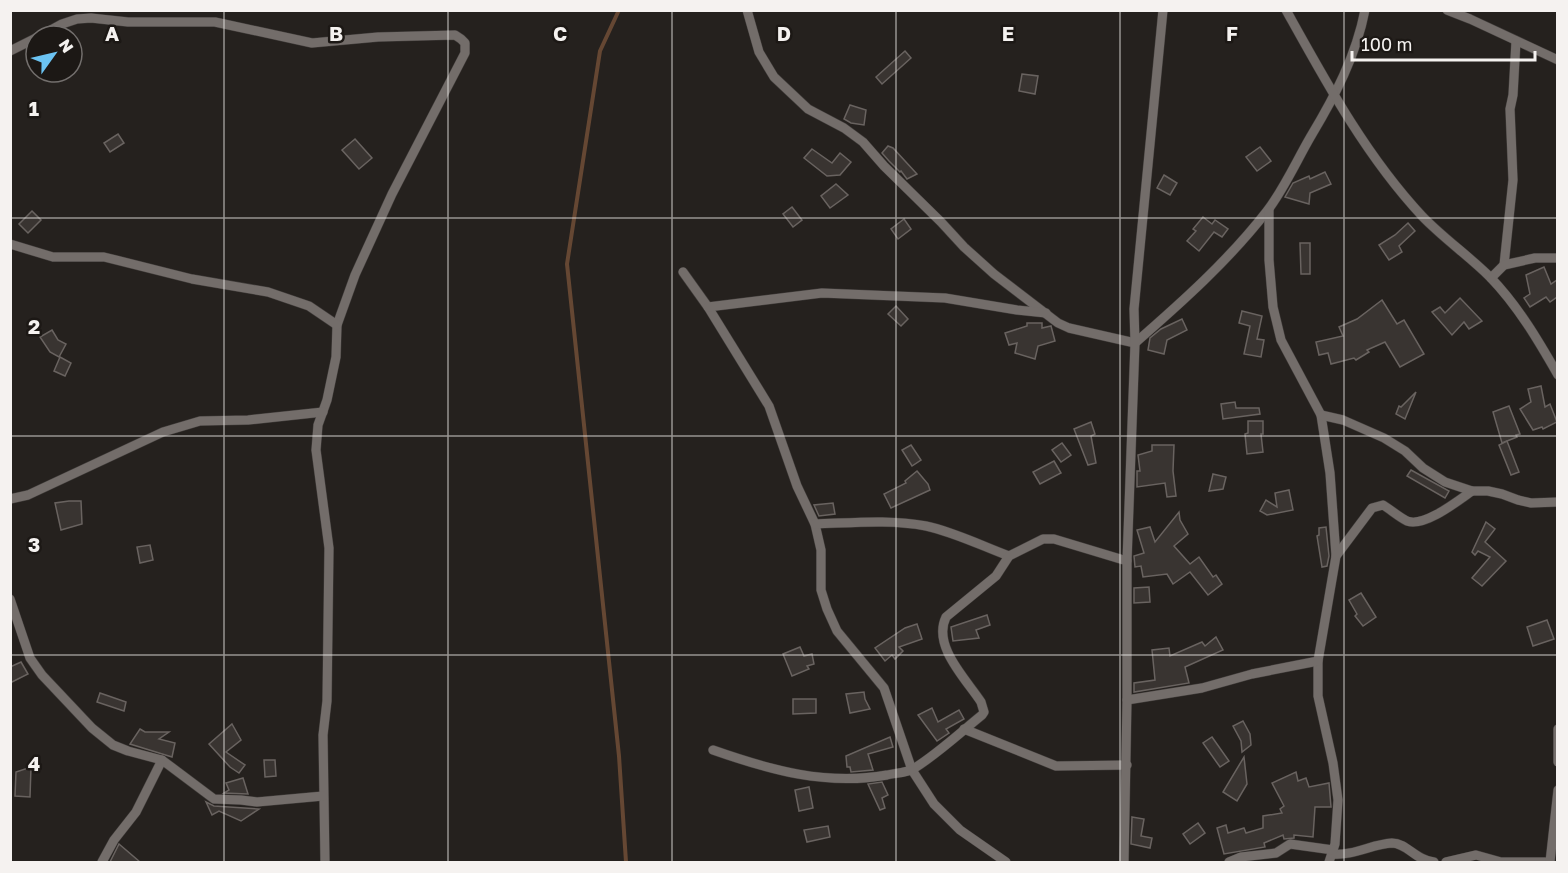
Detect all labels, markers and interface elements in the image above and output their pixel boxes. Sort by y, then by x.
text: A [105,21,119,45]
text: B [329,21,343,45]
text: C [553,21,567,45]
text: D [777,21,791,45]
text: E [1002,21,1014,45]
text: F [1226,21,1238,45]
north arrow [24,24,84,84]
scale bar [1352,24,1535,62]
text: 100 m [1361,33,1412,55]
text: N [55,35,78,56]
text: 1 [29,96,39,120]
text: 2 [28,314,40,338]
text: 3 [28,532,40,556]
text: 4 [28,751,40,775]

